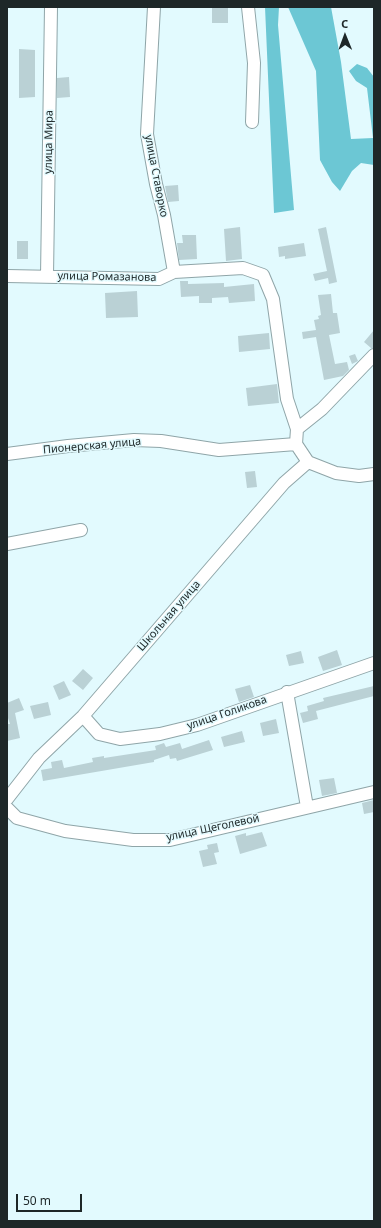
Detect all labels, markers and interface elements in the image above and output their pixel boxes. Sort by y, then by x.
north arrow [325,16,365,56]
text: С [341,16,348,31]
street label: улица Мира [42,110,56,174]
street label: улица Ставорко [142,134,170,218]
street label: улица Ромазанова [58,270,156,284]
street label: Пионерская улица [42,435,142,457]
street label: Школьная улица [135,578,203,654]
street label: улица Голикова [185,693,269,733]
street label: улица Щеголевой [165,812,261,844]
scale bar [18,1186,84,1212]
text: 50 m [23,1192,51,1209]

